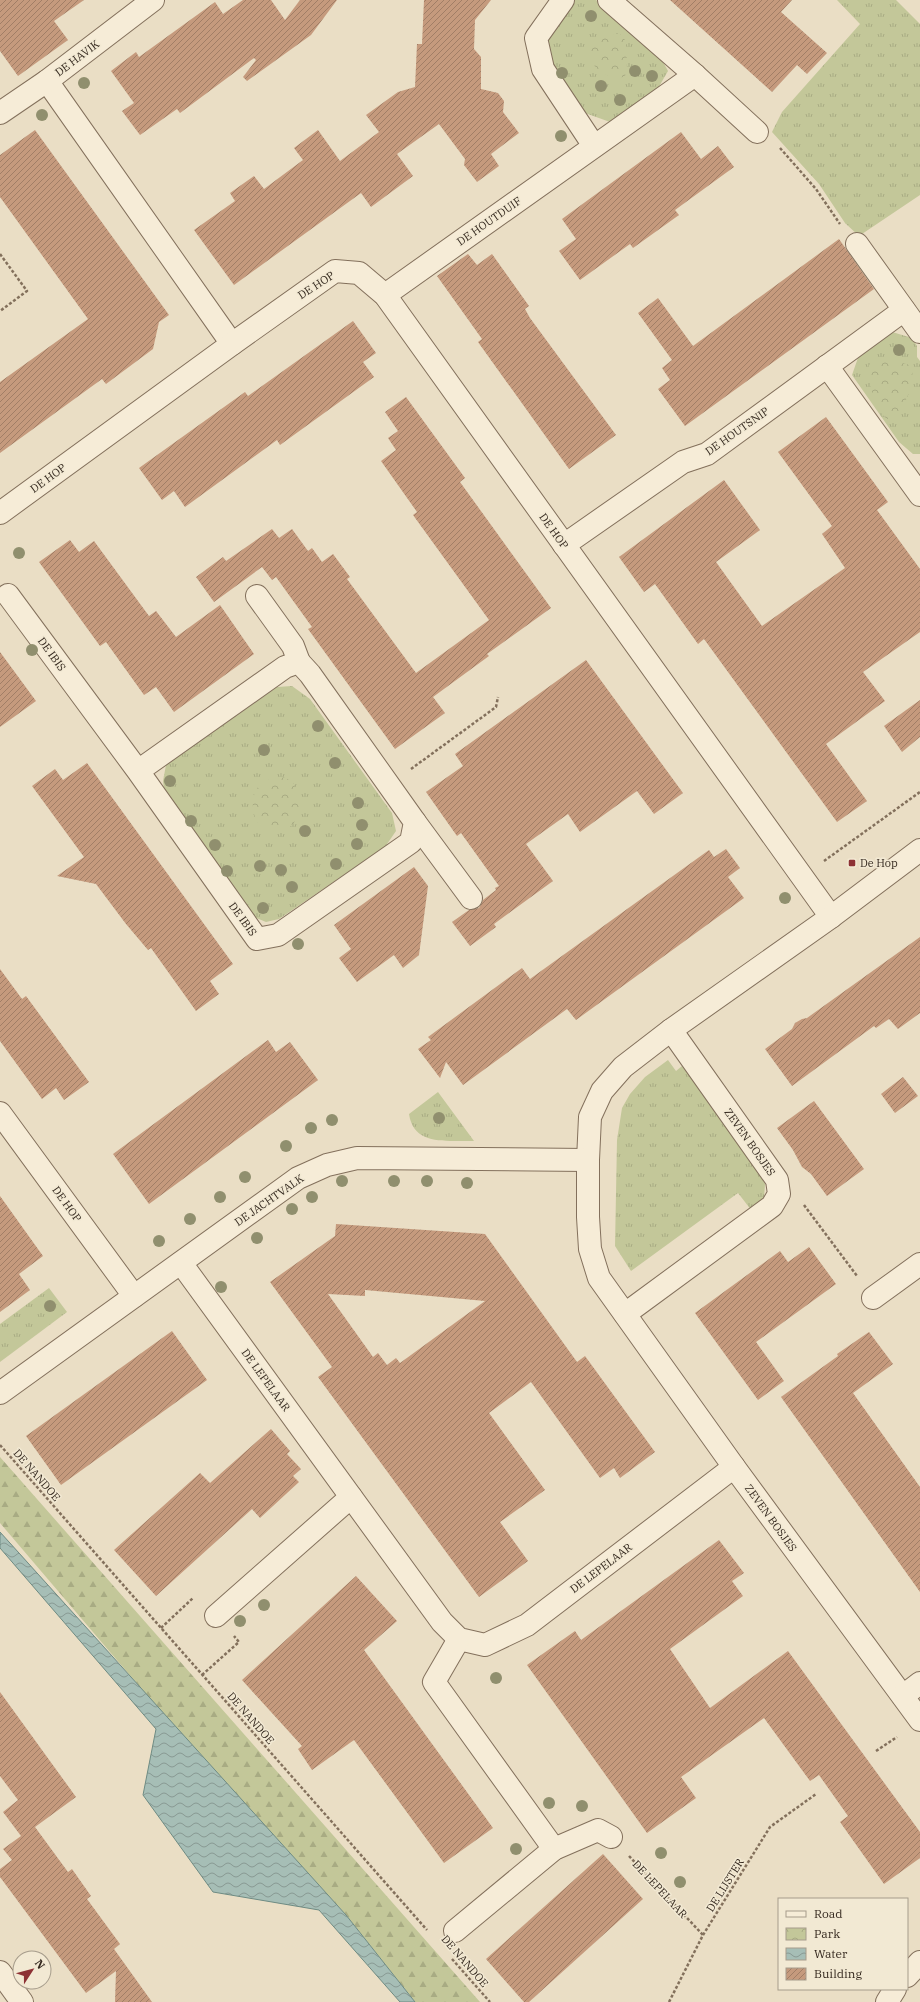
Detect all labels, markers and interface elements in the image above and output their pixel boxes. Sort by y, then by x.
street label: DE HAVIK [52,37,102,79]
street label: DE HOUTDUIF [454,193,524,248]
street label: DE HOP [295,268,337,302]
street label: DE HOUTSNIP [702,404,772,458]
street label: DE HOP [27,460,69,496]
street label: DE HOP [536,510,572,552]
street label: DE IBIS [35,634,69,674]
place label: De Hop [860,856,898,870]
marker: De Hop [847,858,857,868]
street label: DE IBIS [226,899,260,939]
street label: ZEVEN BOSJES [721,1105,779,1179]
street label: DE JACHTVALK [232,1171,306,1229]
street label: DE HOP [49,1183,85,1225]
street label: DE LEPELAAR [239,1346,294,1415]
street label: DE NANDOE [10,1446,64,1504]
street label: ZEVEN BOSJES [742,1482,800,1554]
street label: DE LEPELAAR [567,1540,635,1596]
street label: DE NANDOE [224,1689,278,1747]
street label: DE LIJSTER [703,1855,747,1914]
street label: DE LEPELAAR [630,1857,691,1921]
legend [778,1898,908,1990]
text: Road [814,1906,843,1921]
text: Park [814,1926,840,1941]
street label: DE NANDOE [438,1932,492,1990]
text: Water [814,1946,848,1961]
north arrow [12,1950,52,1990]
text: N [32,1956,48,1972]
text: Building [814,1966,862,1981]

